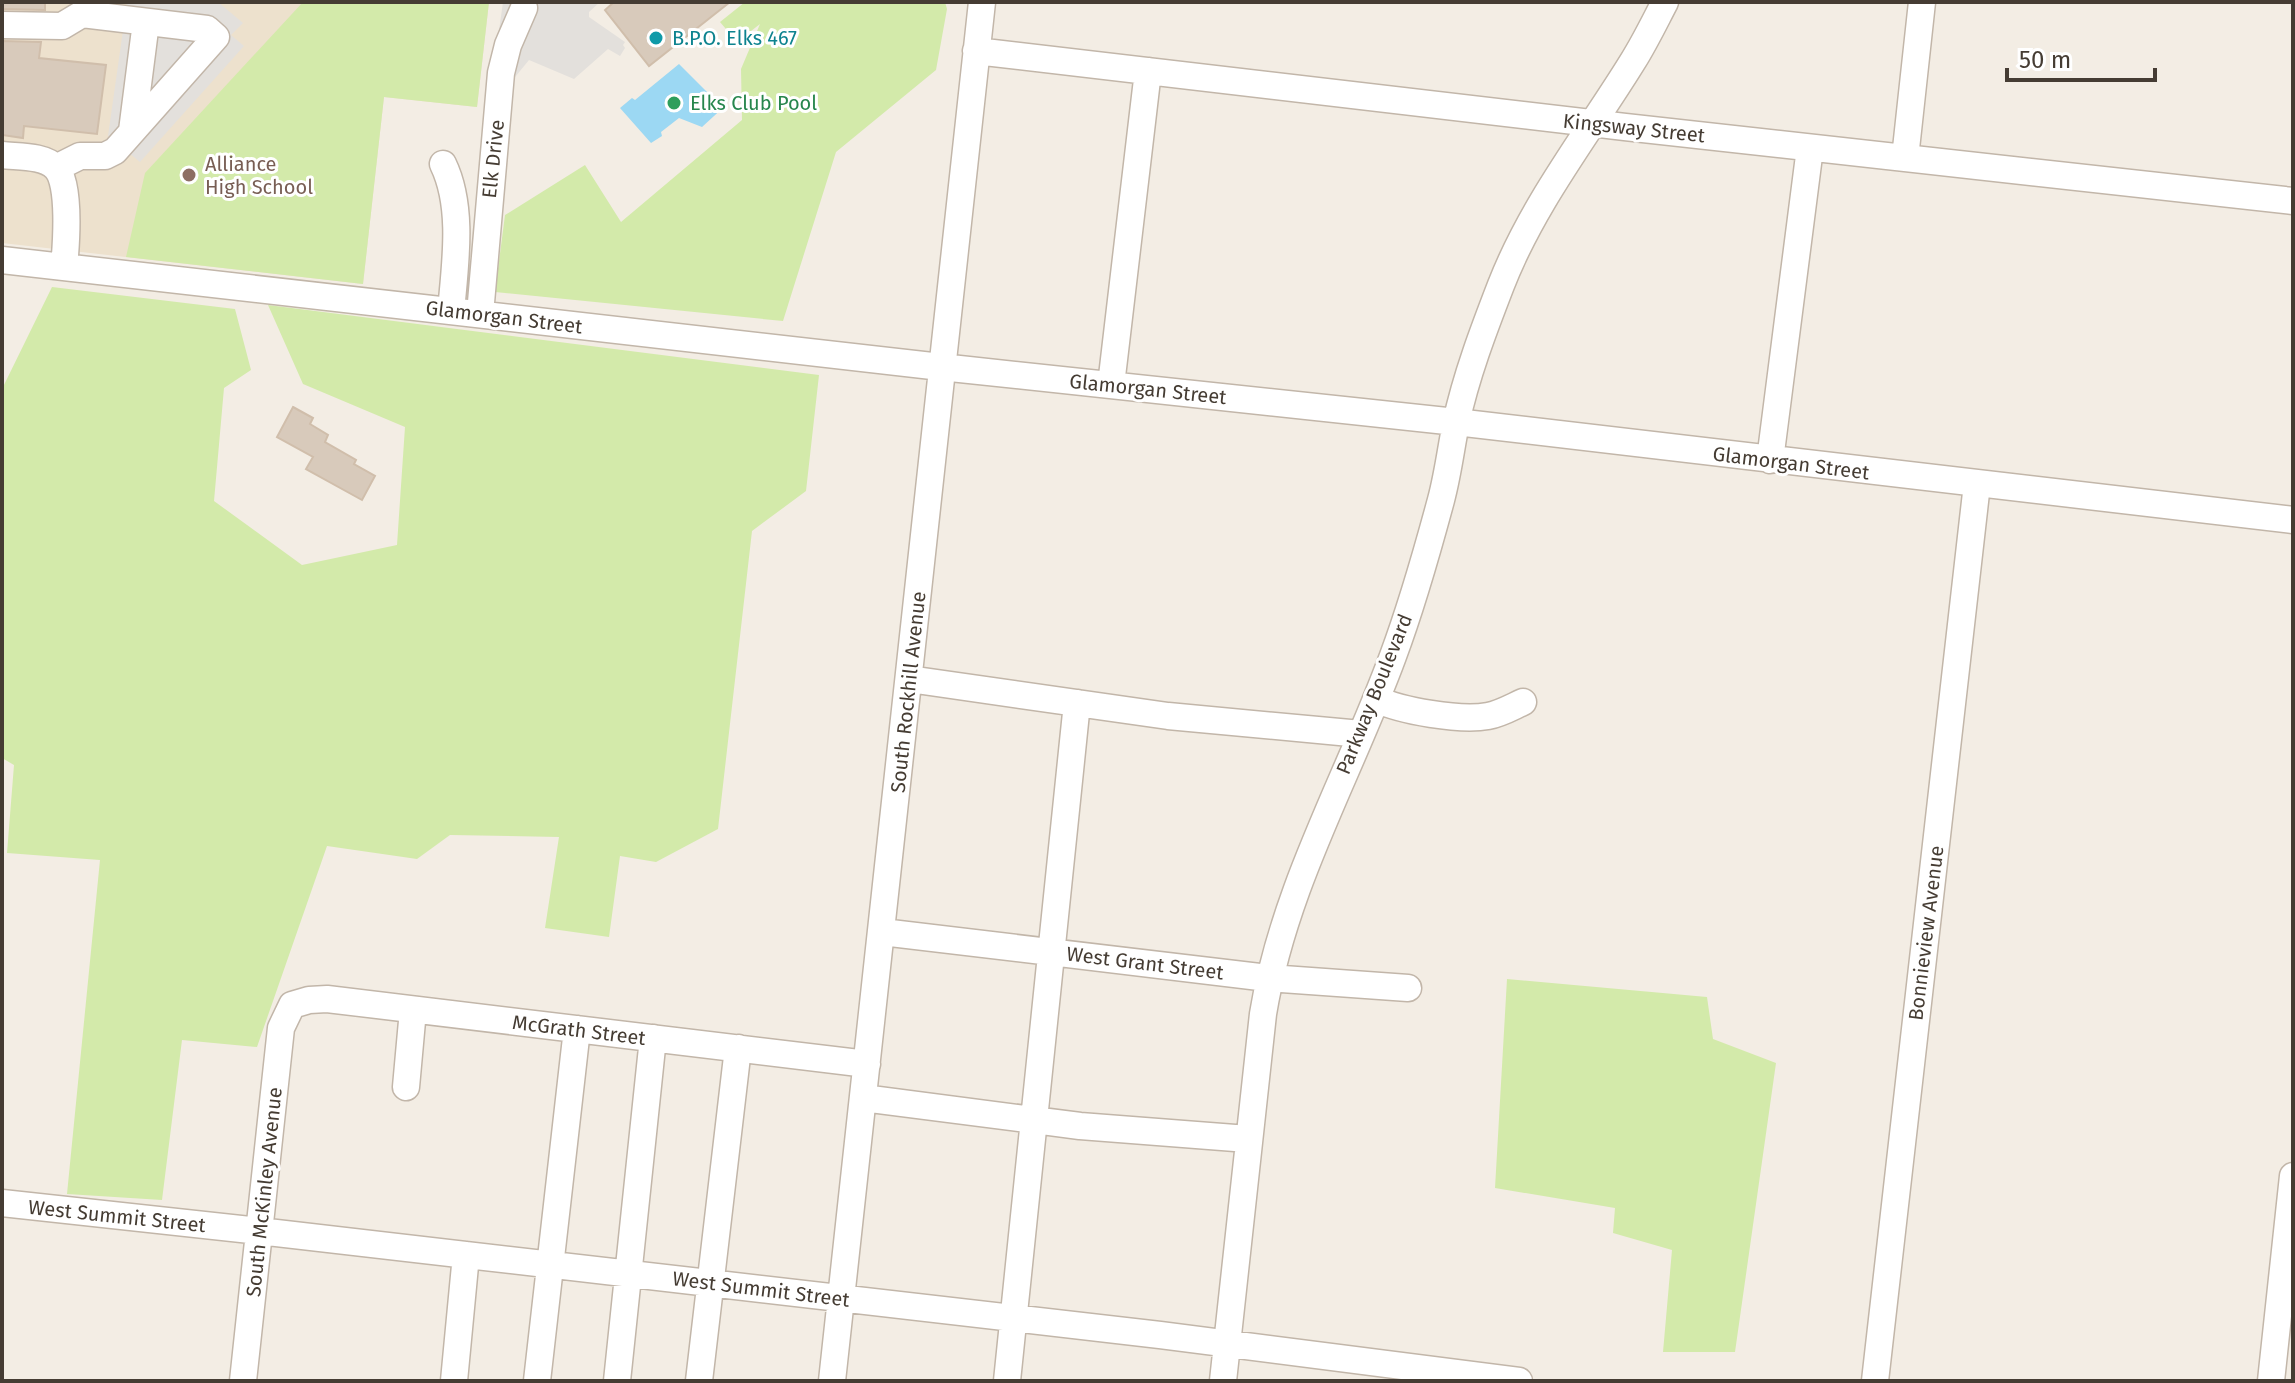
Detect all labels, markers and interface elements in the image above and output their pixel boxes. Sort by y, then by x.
place label: B.P.O. Elks 467 [672,26,797,50]
marker: B.P.O. Elks 467 [647,29,665,47]
scale bar [2007,32,2155,82]
text: 50 m [2019,46,2071,74]
place label: Elks Club Pool [690,91,817,115]
marker: Elks Club Pool [665,94,683,112]
street label: Kingsway Street [1562,109,1707,147]
street label: Elk Drive [477,119,509,199]
place label: Alliance High School [205,152,313,199]
marker: Alliance High School [180,166,198,184]
street label: Glamorgan Street [424,295,584,339]
street label: Glamorgan Street [1068,369,1228,409]
street label: Glamorgan Street [1711,441,1871,485]
street label: South Rockhill Avenue [885,590,931,794]
street label: Parkway Boulevard [1331,610,1417,778]
street label: Bonnieview Avenue [1903,844,1949,1022]
street label: West Grant Street [1065,941,1226,985]
street label: McGrath Street [511,1010,648,1050]
street label: South McKinley Avenue [241,1086,287,1298]
street label: West Summit Street [27,1195,208,1237]
street label: West Summit Street [671,1266,852,1312]

